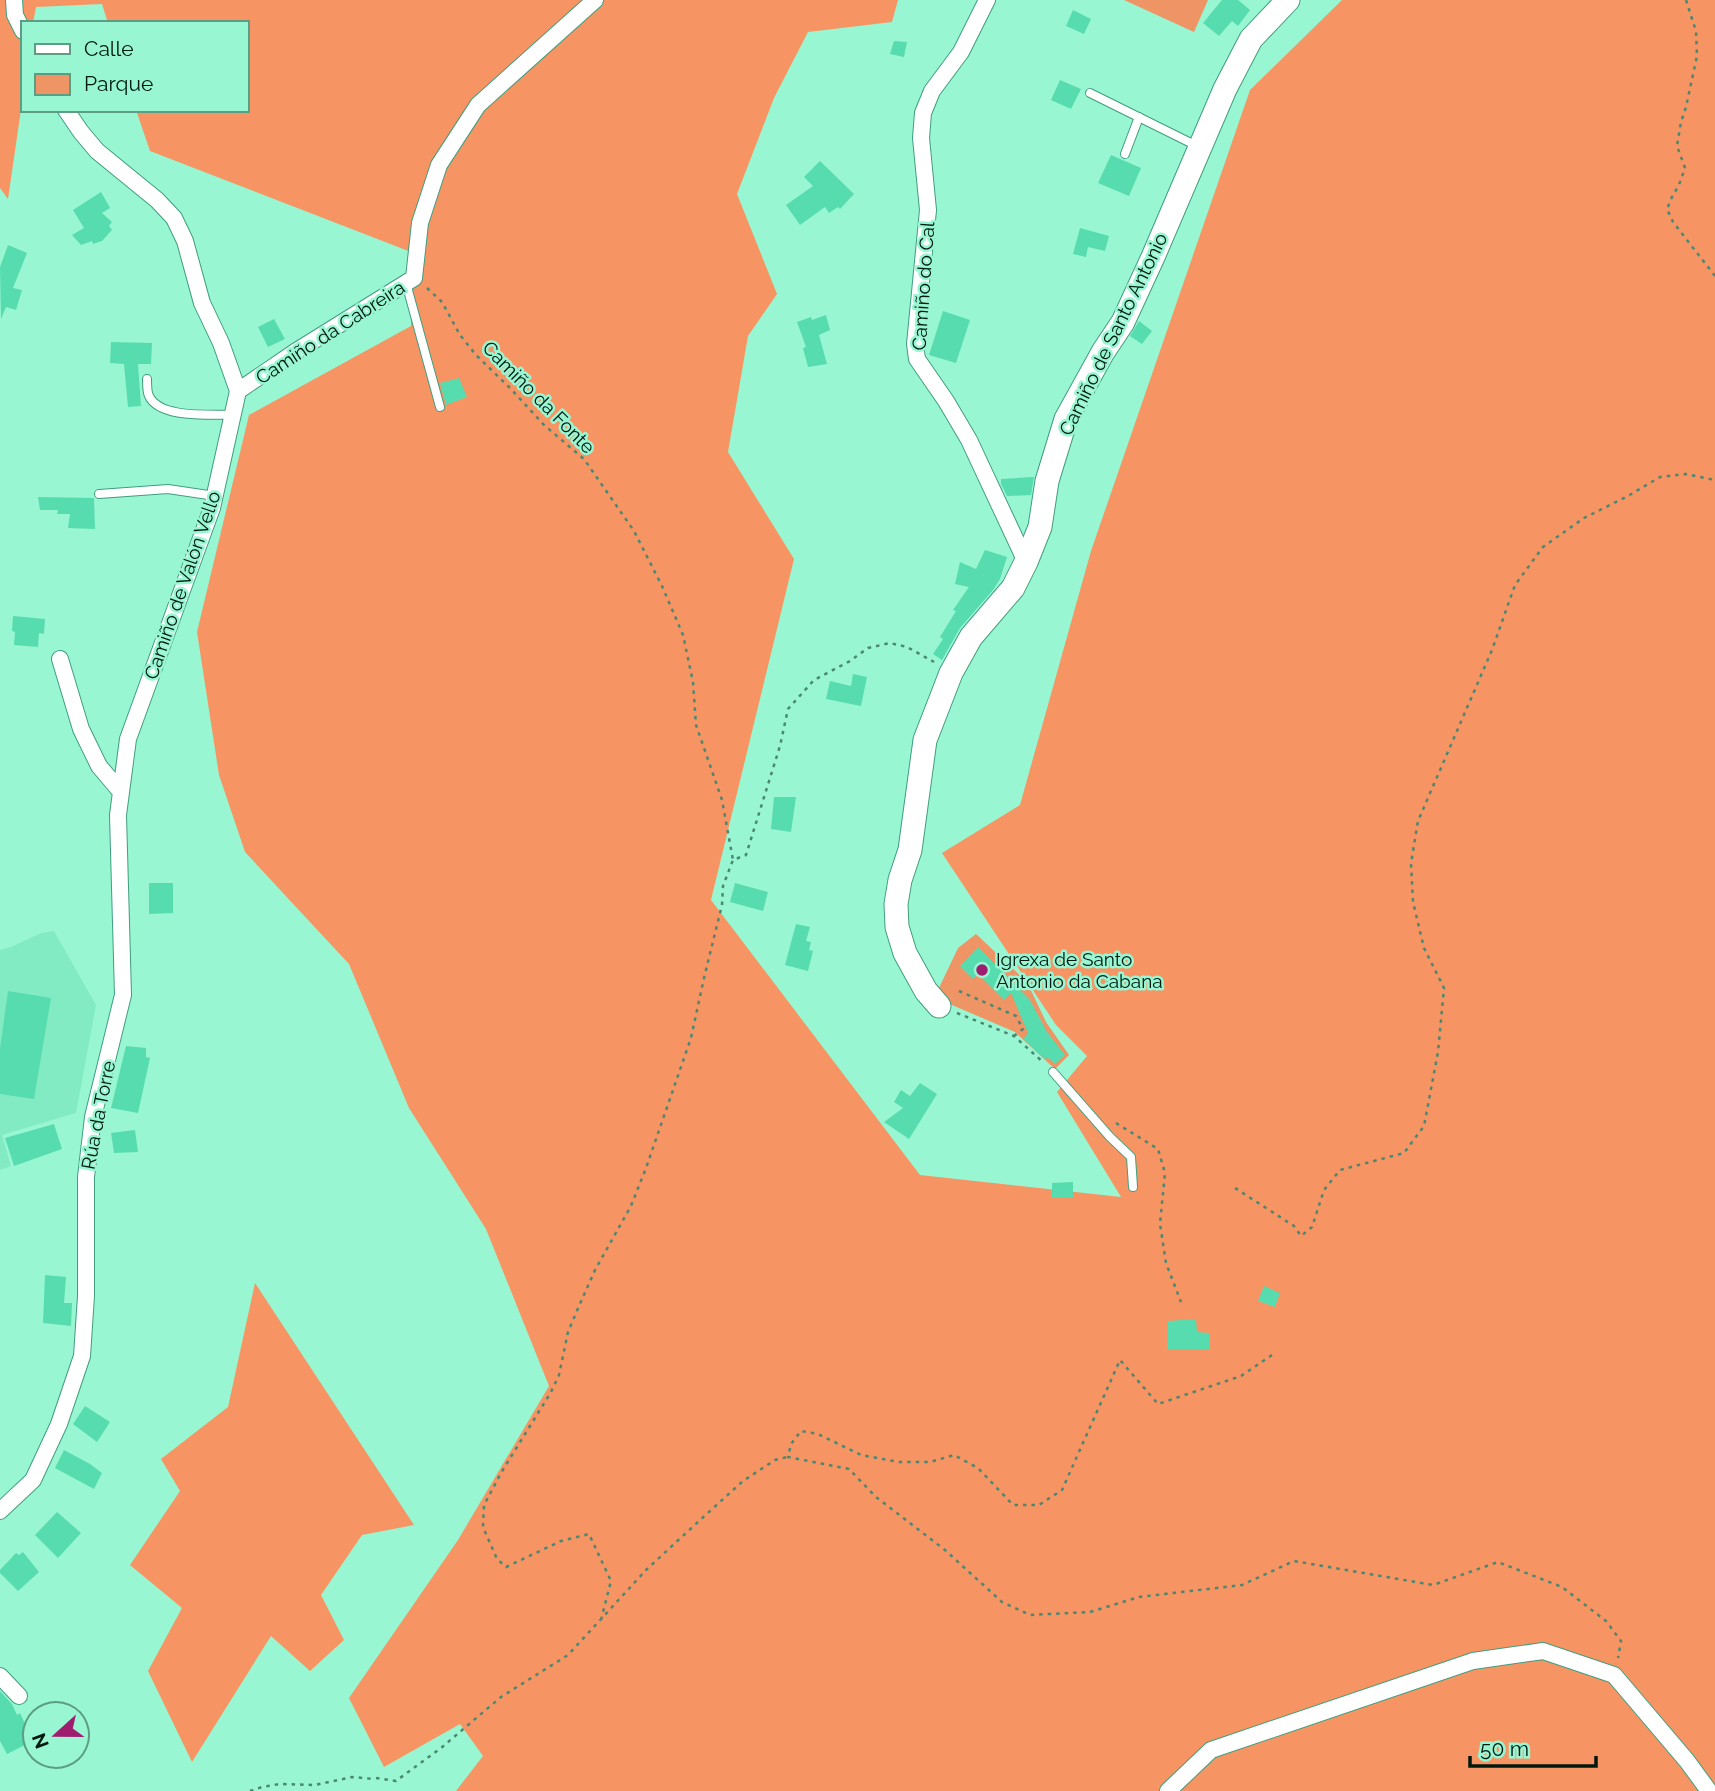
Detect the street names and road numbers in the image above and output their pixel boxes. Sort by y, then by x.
street label: Camiño do Cal [908,220,939,351]
street label: Camiño de Santo Antonio [1054,229,1172,439]
street label: Camiño da Cabreira [251,276,409,388]
street label: Camiño da Fonte [478,336,600,458]
street label: Camiño de Valón Vello [139,488,225,682]
street label: Rúa da Torre [77,1059,119,1171]

